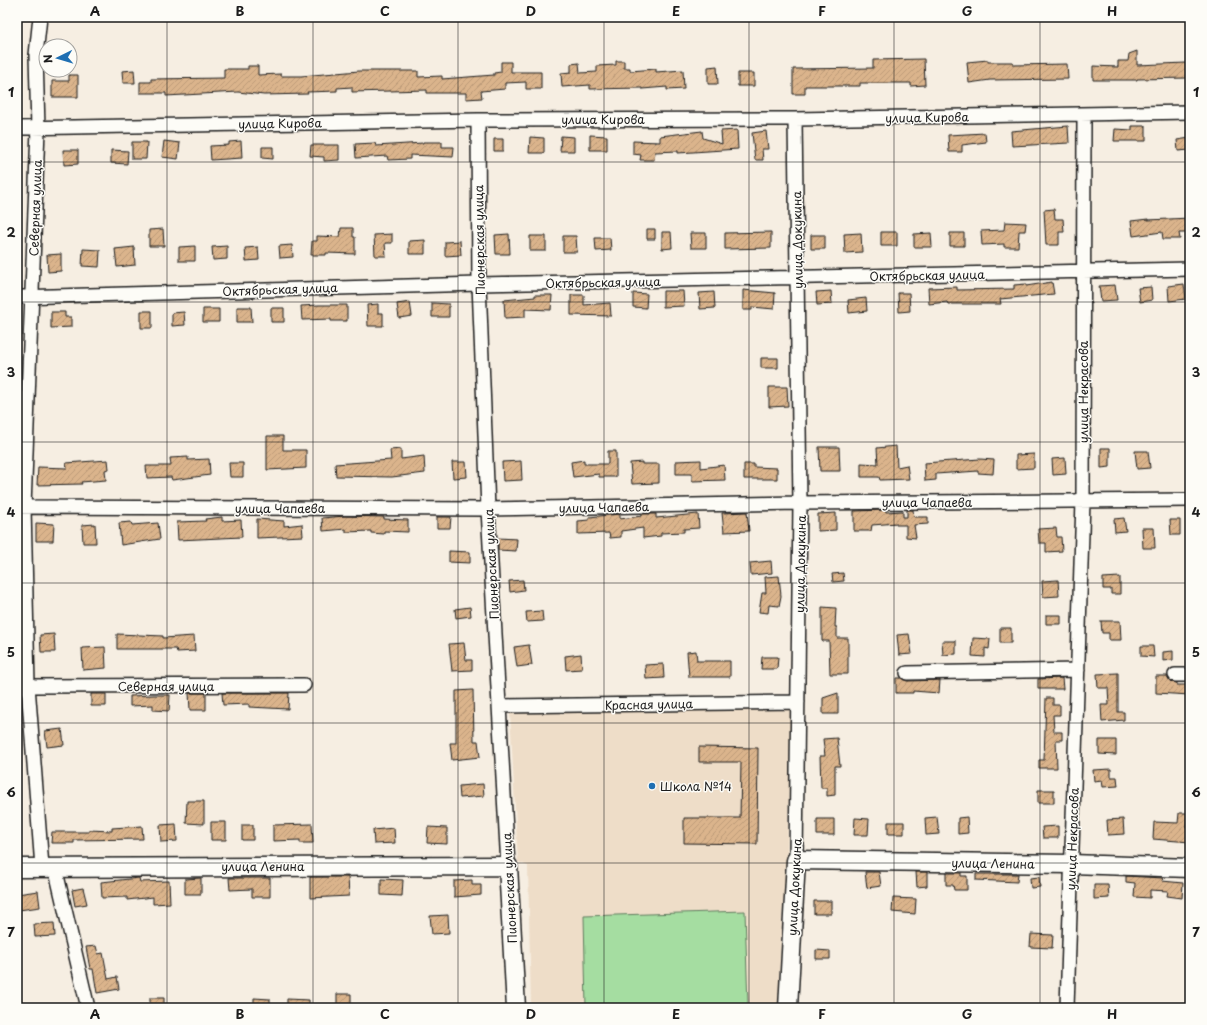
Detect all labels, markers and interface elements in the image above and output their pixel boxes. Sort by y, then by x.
text: A [90,1,100,20]
text: B [236,1,245,20]
text: C [380,1,390,20]
text: D [526,1,536,20]
text: E [672,1,680,20]
text: F [818,1,826,20]
text: G [962,1,972,20]
text: H [1107,1,1117,20]
north arrow [38,38,78,78]
text: N [39,54,56,64]
text: 1 [8,82,14,101]
text: 1 [1193,82,1199,101]
street label: улица Кирова [885,107,969,127]
street label: улица Кирова [561,110,645,128]
street label: улица Кирова [238,113,322,133]
street label: Северная улица [24,159,46,257]
street label: Пионерская улица [469,184,489,295]
street label: улица Докукина [787,191,807,289]
text: 2 [6,222,16,241]
text: 2 [1191,222,1201,241]
street label: Октябрьская улица [869,265,985,285]
street label: Октябрьская улица [545,272,661,292]
street label: Октябрьская улица [222,278,338,300]
street label: улица Некрасова [1074,340,1092,443]
text: 3 [7,362,16,381]
text: 3 [1192,362,1201,381]
street label: улица Чапаева [882,493,973,511]
street label: улица Чапаева [559,497,650,517]
street label: улица Чапаева [235,499,326,517]
text: 4 [7,502,16,521]
text: 4 [1192,502,1201,521]
street label: Пионерская улица [479,508,503,620]
street label: улица Докукина [790,515,810,613]
text: 5 [7,642,15,661]
text: 5 [1192,642,1200,661]
street label: Северная улица [118,677,215,695]
street label: Красная улица [605,694,694,714]
place label: Школа №14 [660,777,732,795]
marker: Школа №14 [647,781,657,791]
text: 6 [6,782,16,801]
text: 6 [1191,782,1201,801]
street label: улица Некрасова [1061,787,1083,891]
street label: Пионерская улица [497,832,521,944]
street label: улица Докукина [782,837,806,936]
street label: улица Ленина [951,853,1035,873]
street label: улица Ленина [221,857,305,875]
text: 7 [7,922,15,941]
text: 7 [1192,922,1200,941]
text: A [90,1004,100,1023]
text: B [236,1004,245,1023]
text: C [380,1004,390,1023]
text: D [526,1004,536,1023]
text: E [672,1004,680,1023]
text: F [818,1004,826,1023]
text: G [962,1004,972,1023]
text: H [1107,1004,1117,1023]

